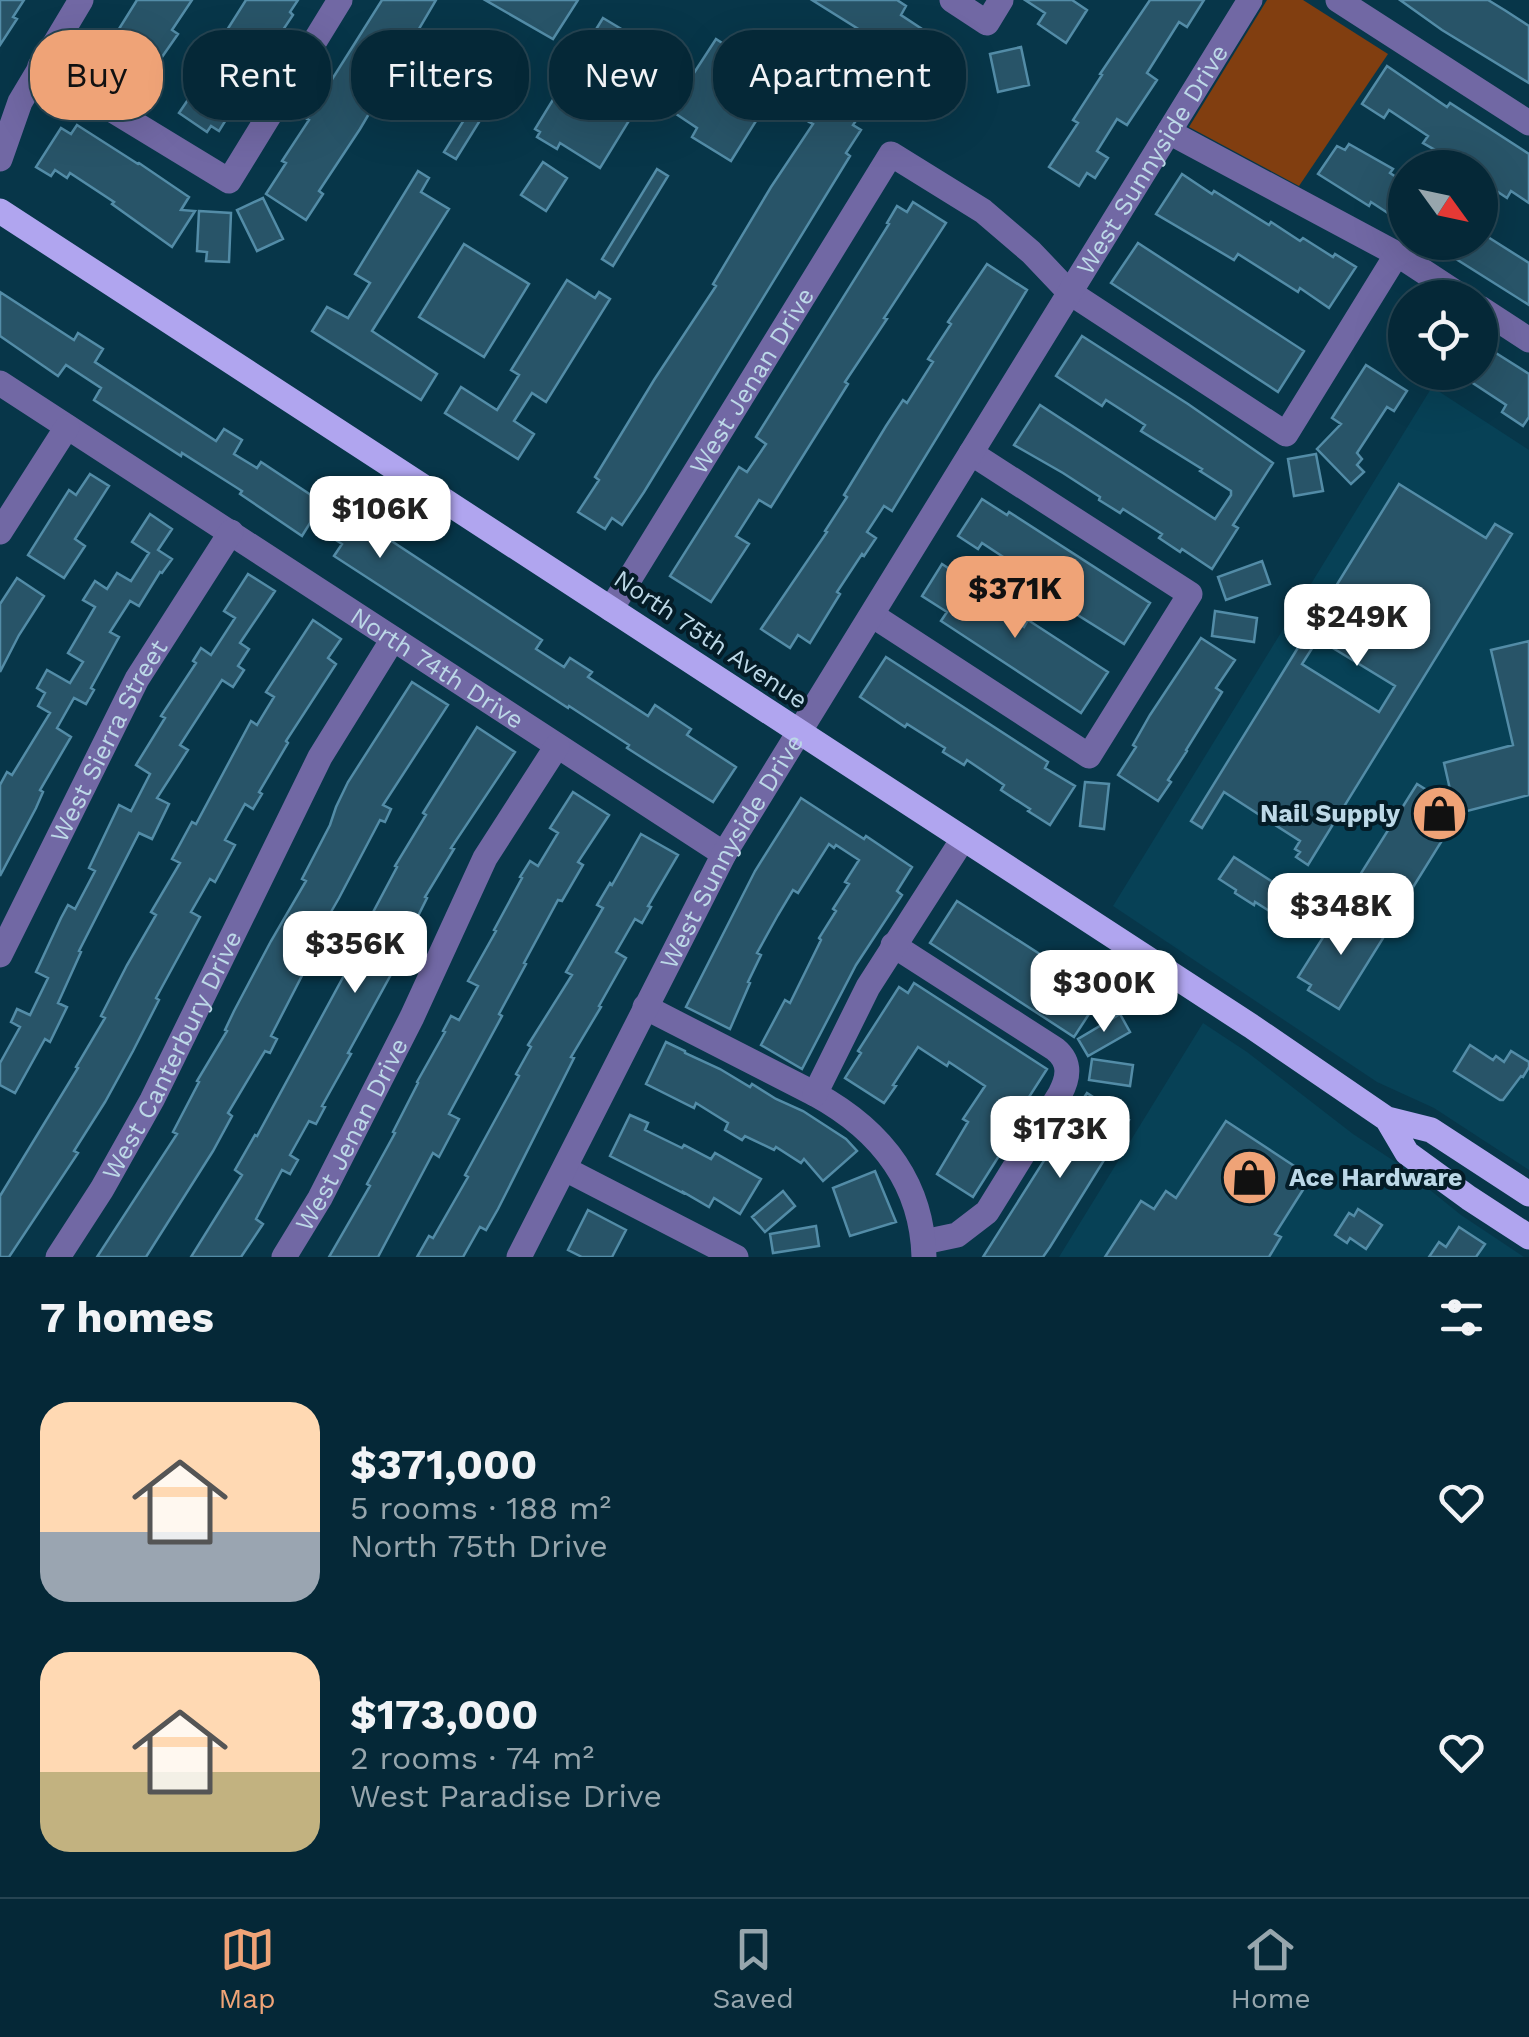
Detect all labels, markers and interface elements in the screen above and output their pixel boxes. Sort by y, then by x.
chip: Buy [30,30,163,120]
chip: Rent [183,30,331,120]
chip: Filters [351,30,529,120]
chip: New [549,30,693,120]
chip: Apartment [713,30,966,120]
street label: West Sunnyside Drive [1070,39,1234,280]
north arrow [1388,150,1498,260]
map controls [1388,150,1498,390]
button: locate [1388,280,1498,390]
street label: West Jenan Drive [684,283,820,480]
pin: $106K [310,476,450,561]
text: $106K [332,489,428,527]
pin: $371K [945,556,1085,641]
street label: North 75th Avenue [609,564,813,715]
text: $371K [968,569,1062,607]
pin: $249K [1287,584,1427,669]
text: $249K [1306,597,1408,635]
street label: North 74th Drive [345,601,529,735]
street label: West Sierra Street [44,634,174,847]
street label: West Sunnyside Drive [654,729,809,974]
shop icon: Nail Supply [1409,783,1469,843]
place label: Nail Supply [1260,799,1401,828]
pin: $348K [1271,873,1411,958]
text: $348K [1290,886,1392,924]
pin: $356K [285,911,425,996]
text: $356K [305,924,405,962]
street label: West Canterbury Drive [96,926,248,1185]
pin: $300K [1034,950,1174,1035]
text: $300K [1053,963,1155,1001]
street label: West Jenan Drive [289,1033,414,1236]
pin: $173K [990,1096,1130,1181]
text: $173K [1013,1109,1107,1147]
shop icon: Ace Hardware [1220,1147,1280,1207]
place label: Ace Hardware [1289,1163,1462,1192]
icon: filters [1434,1290,1489,1345]
text: 7 homes [40,1293,214,1342]
text: $371,000 [350,1440,537,1489]
icon: home [120,1442,240,1562]
icon: heart [1434,1475,1489,1530]
text: 5 rooms · 188 m² [350,1489,611,1527]
text: North 75th Drive [350,1527,608,1565]
text: $173,000 [350,1690,538,1739]
icon: home [120,1692,240,1812]
icon: heart [1434,1725,1489,1780]
text: 2 rooms · 74 m² [350,1739,594,1777]
text: West Paradise Drive [350,1777,662,1815]
tab: Map [218,1922,276,2015]
tab: Saved [712,1922,794,2015]
tab: Home [1231,1922,1311,2015]

